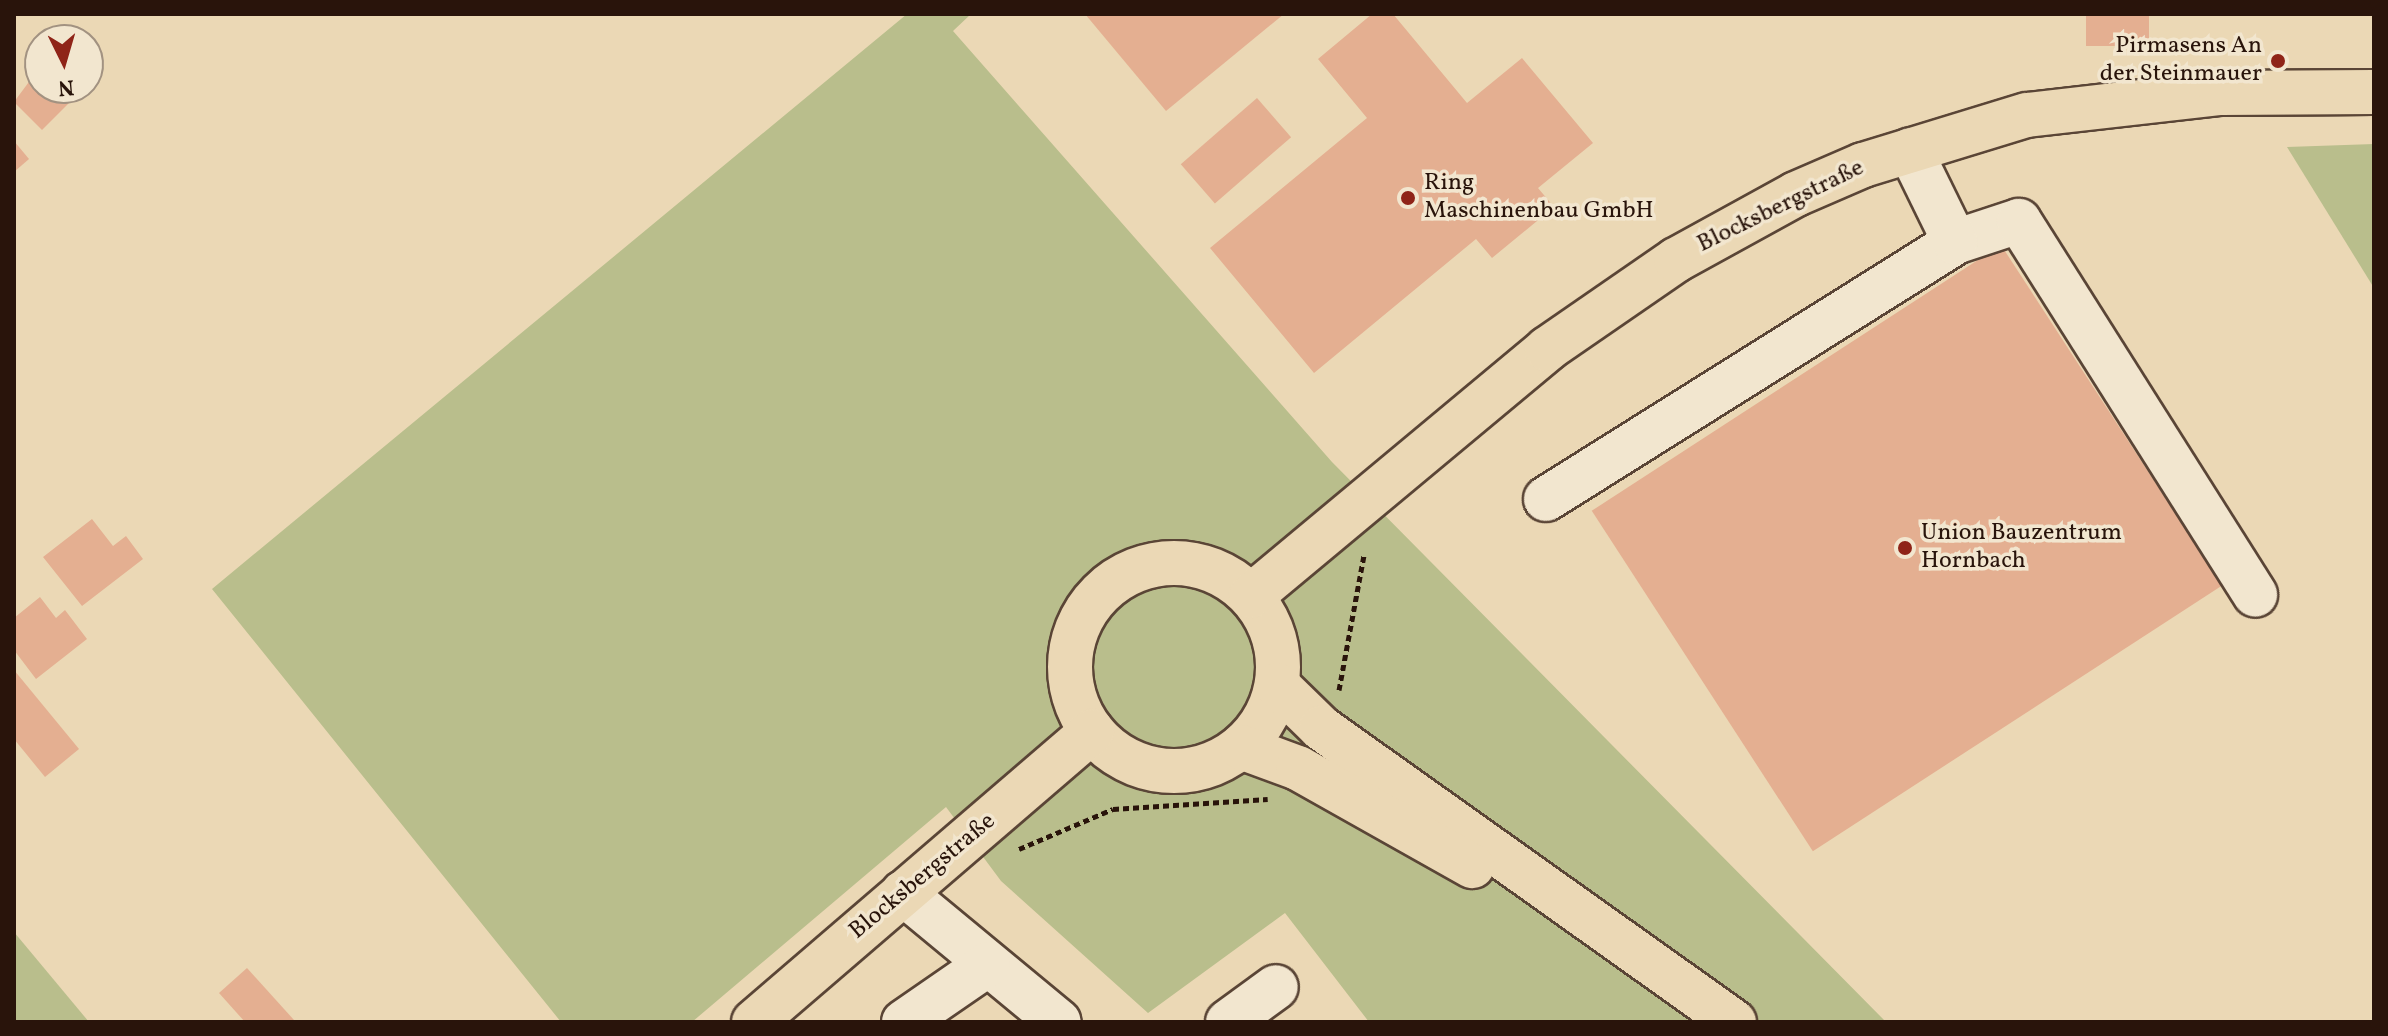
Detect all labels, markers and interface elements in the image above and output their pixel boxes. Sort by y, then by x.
north arrow [24,24,104,104]
place label: Pirmasens An der Steinmauer [2100,33,2262,89]
marker: Pirmasens An der Steinmauer [2269,52,2287,70]
text: N [57,70,75,103]
street label: Blocksbergstraße [1693,154,1869,260]
place label: Ring Maschinenbau GmbH [1424,170,1654,226]
marker: Ring Maschinenbau GmbH [1399,189,1417,207]
place label: Union Bauzentrum Hornbach [1921,520,2122,576]
marker: Union Bauzentrum Hornbach [1896,539,1914,557]
street label: Blocksbergstraße [844,808,1002,946]

